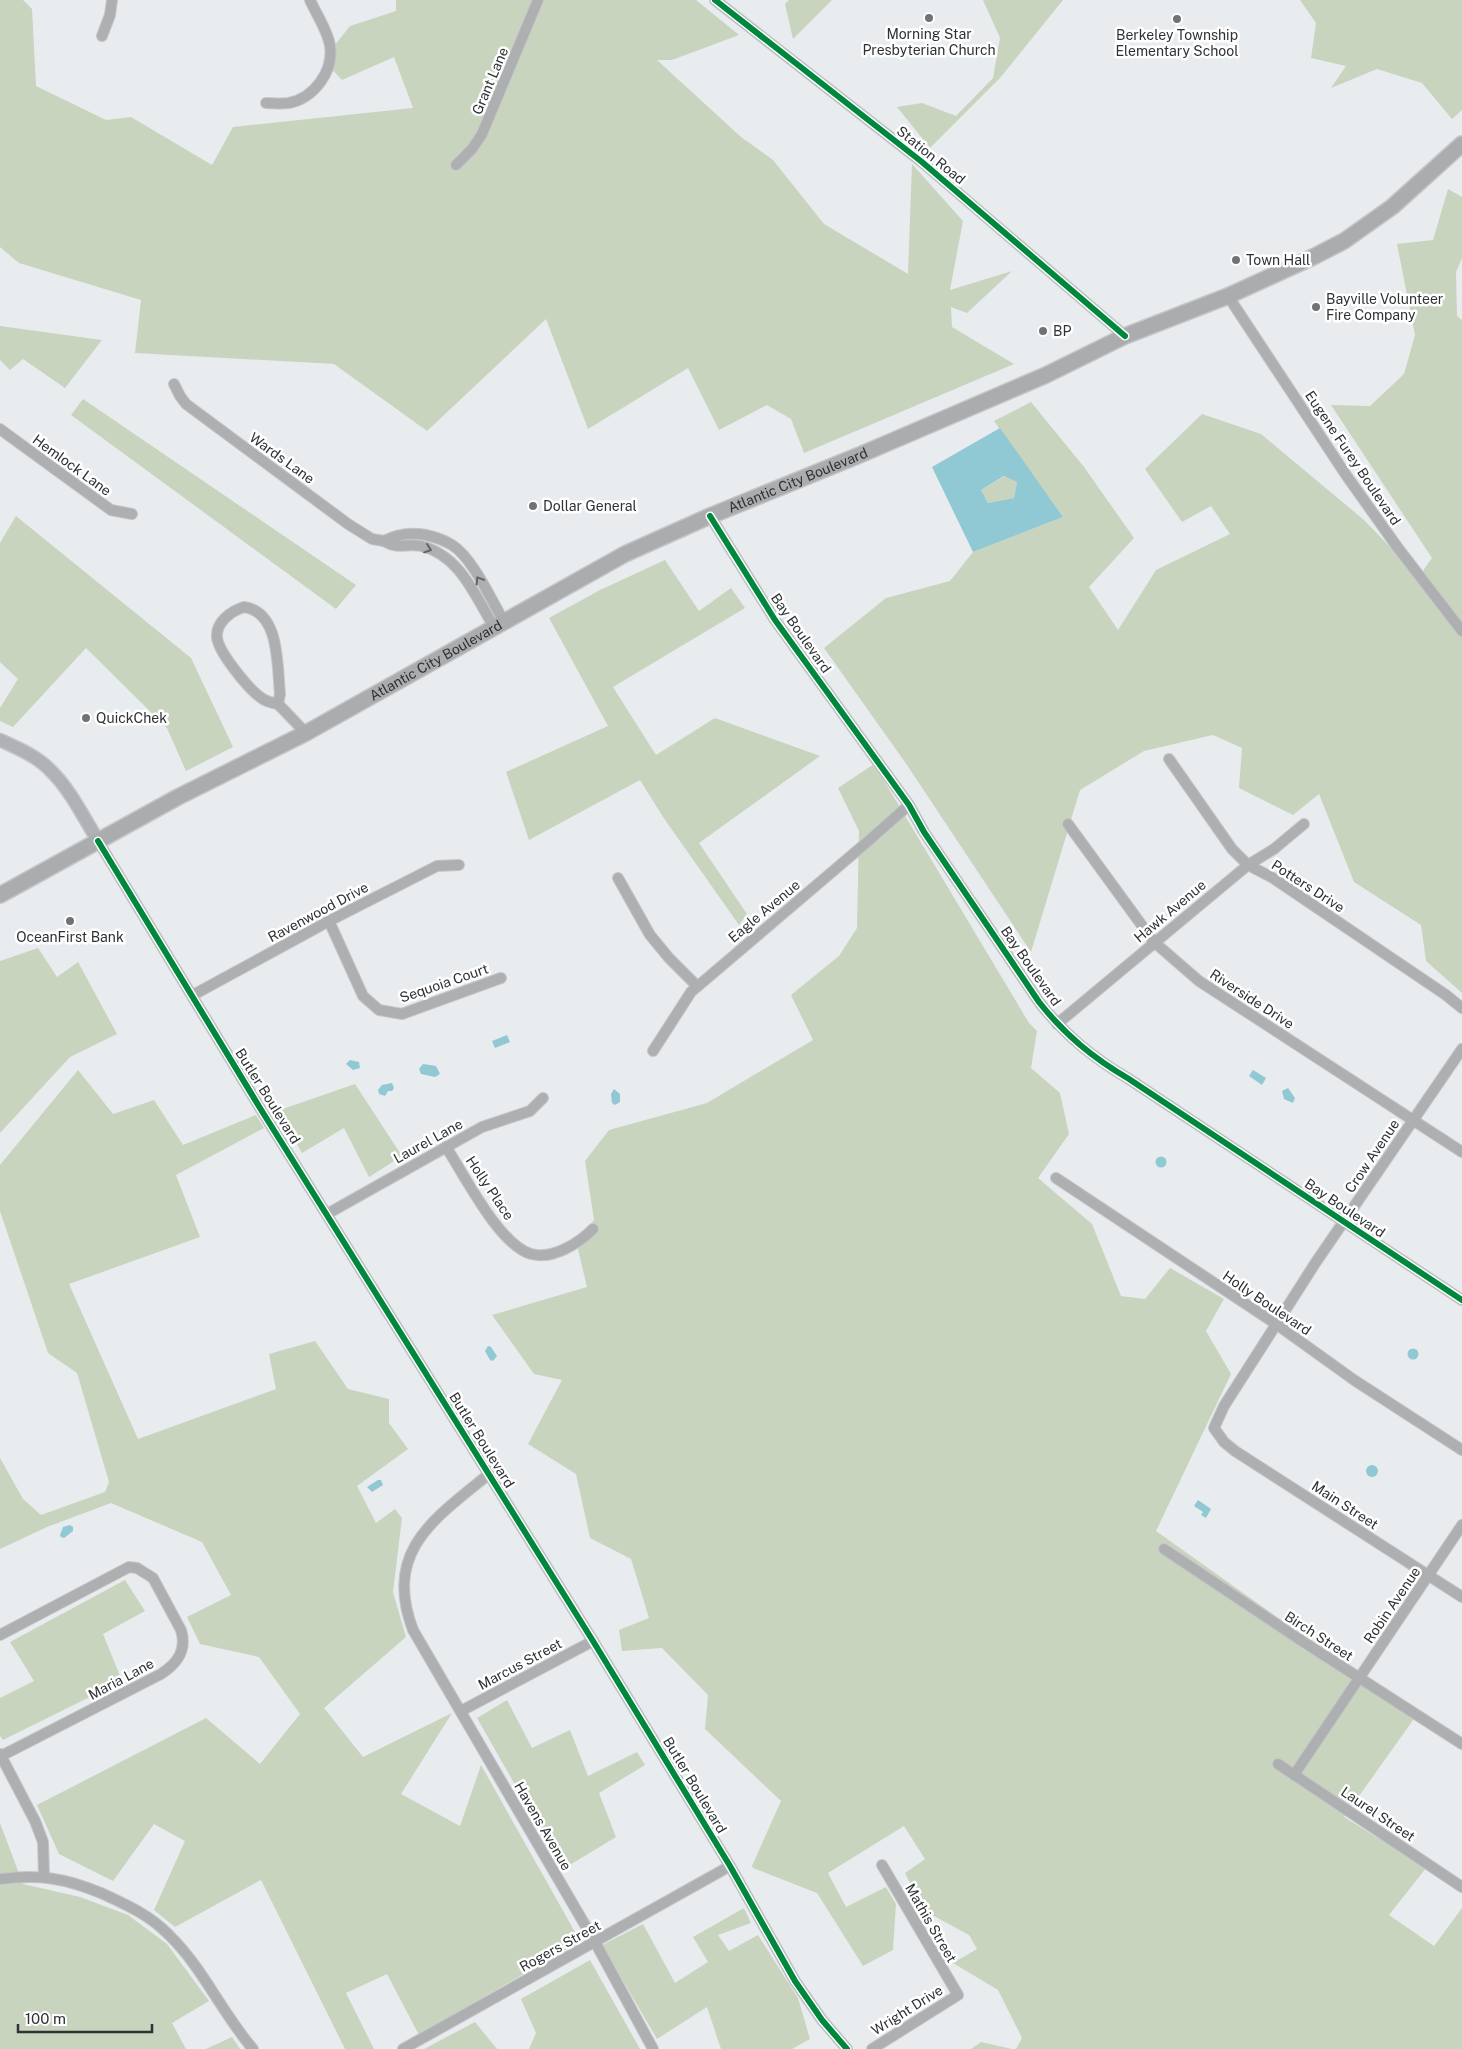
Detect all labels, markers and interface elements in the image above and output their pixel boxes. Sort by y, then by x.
marker: Morning Star Presbyterian Church [923,12,935,24]
marker: Berkeley Township Elementary School [1171,13,1183,25]
place label: Morning Star Presbyterian Church [862,26,996,58]
place label: Berkeley Township Elementary School [1116,27,1238,59]
street label: Grant Lane [469,45,511,117]
street label: Station Road [894,123,968,187]
place label: Town Hall [1246,252,1310,268]
marker: Town Hall [1230,254,1242,266]
place label: Bayville Volunteer Fire Company [1326,291,1443,323]
marker: Bayville Volunteer Fire Company [1310,301,1322,313]
place label: BP [1053,323,1071,339]
marker: BP [1037,325,1049,337]
street label: Eugene Furey Boulevard [1302,388,1404,528]
street label: Wards Lane [246,429,318,487]
street label: Hemlock Lane [30,431,114,499]
street label: Atlantic City Boulevard [726,445,870,516]
place label: Dollar General [543,498,637,514]
marker: Dollar General [527,500,539,512]
one-way arrow [424,543,432,553]
one-way arrow [476,576,486,585]
street label: Bay Boulevard [768,590,834,676]
street label: Atlantic City Boulevard [367,617,505,704]
place label: QuickChek [96,710,167,726]
marker: QuickChek [80,712,92,724]
street label: Potters Drive [1269,856,1348,916]
street label: Eagle Avenue [725,876,803,946]
street label: Hawk Avenue [1131,876,1209,946]
street label: Ravenwood Drive [265,879,371,945]
marker: OceanFirst Bank [64,915,76,927]
street label: Bay Boulevard [998,923,1064,1009]
place label: OceanFirst Bank [16,929,124,945]
street label: Sequoia Court [398,960,490,1006]
street label: Riverside Drive [1207,966,1297,1032]
street label: Butler Boulevard [232,1045,304,1147]
street label: Laurel Lane [391,1115,465,1167]
street label: Crow Avenue [1342,1116,1402,1196]
street label: Holly Place [463,1153,517,1223]
street label: Bay Boulevard [1302,1175,1388,1241]
street label: Holly Boulevard [1220,1268,1314,1338]
street label: Butler Boulevard [446,1389,518,1491]
street label: Main Street [1309,1478,1381,1532]
street label: Robin Avenue [1361,1564,1423,1646]
street label: Birch Street [1282,1608,1356,1664]
street label: Marcus Street [475,1635,565,1693]
street label: Maria Lane [86,1655,157,1703]
street label: Butler Boulevard [660,1734,730,1836]
street label: Havens Avenue [511,1779,575,1873]
street label: Laurel Street [1338,1783,1418,1845]
street label: Mathis Street [902,1881,960,1965]
street label: Rogers Street [517,1917,603,1975]
street label: Wright Drive [868,1982,946,2038]
scale bar [18,2002,151,2034]
text: 100 m [25,2010,66,2027]

